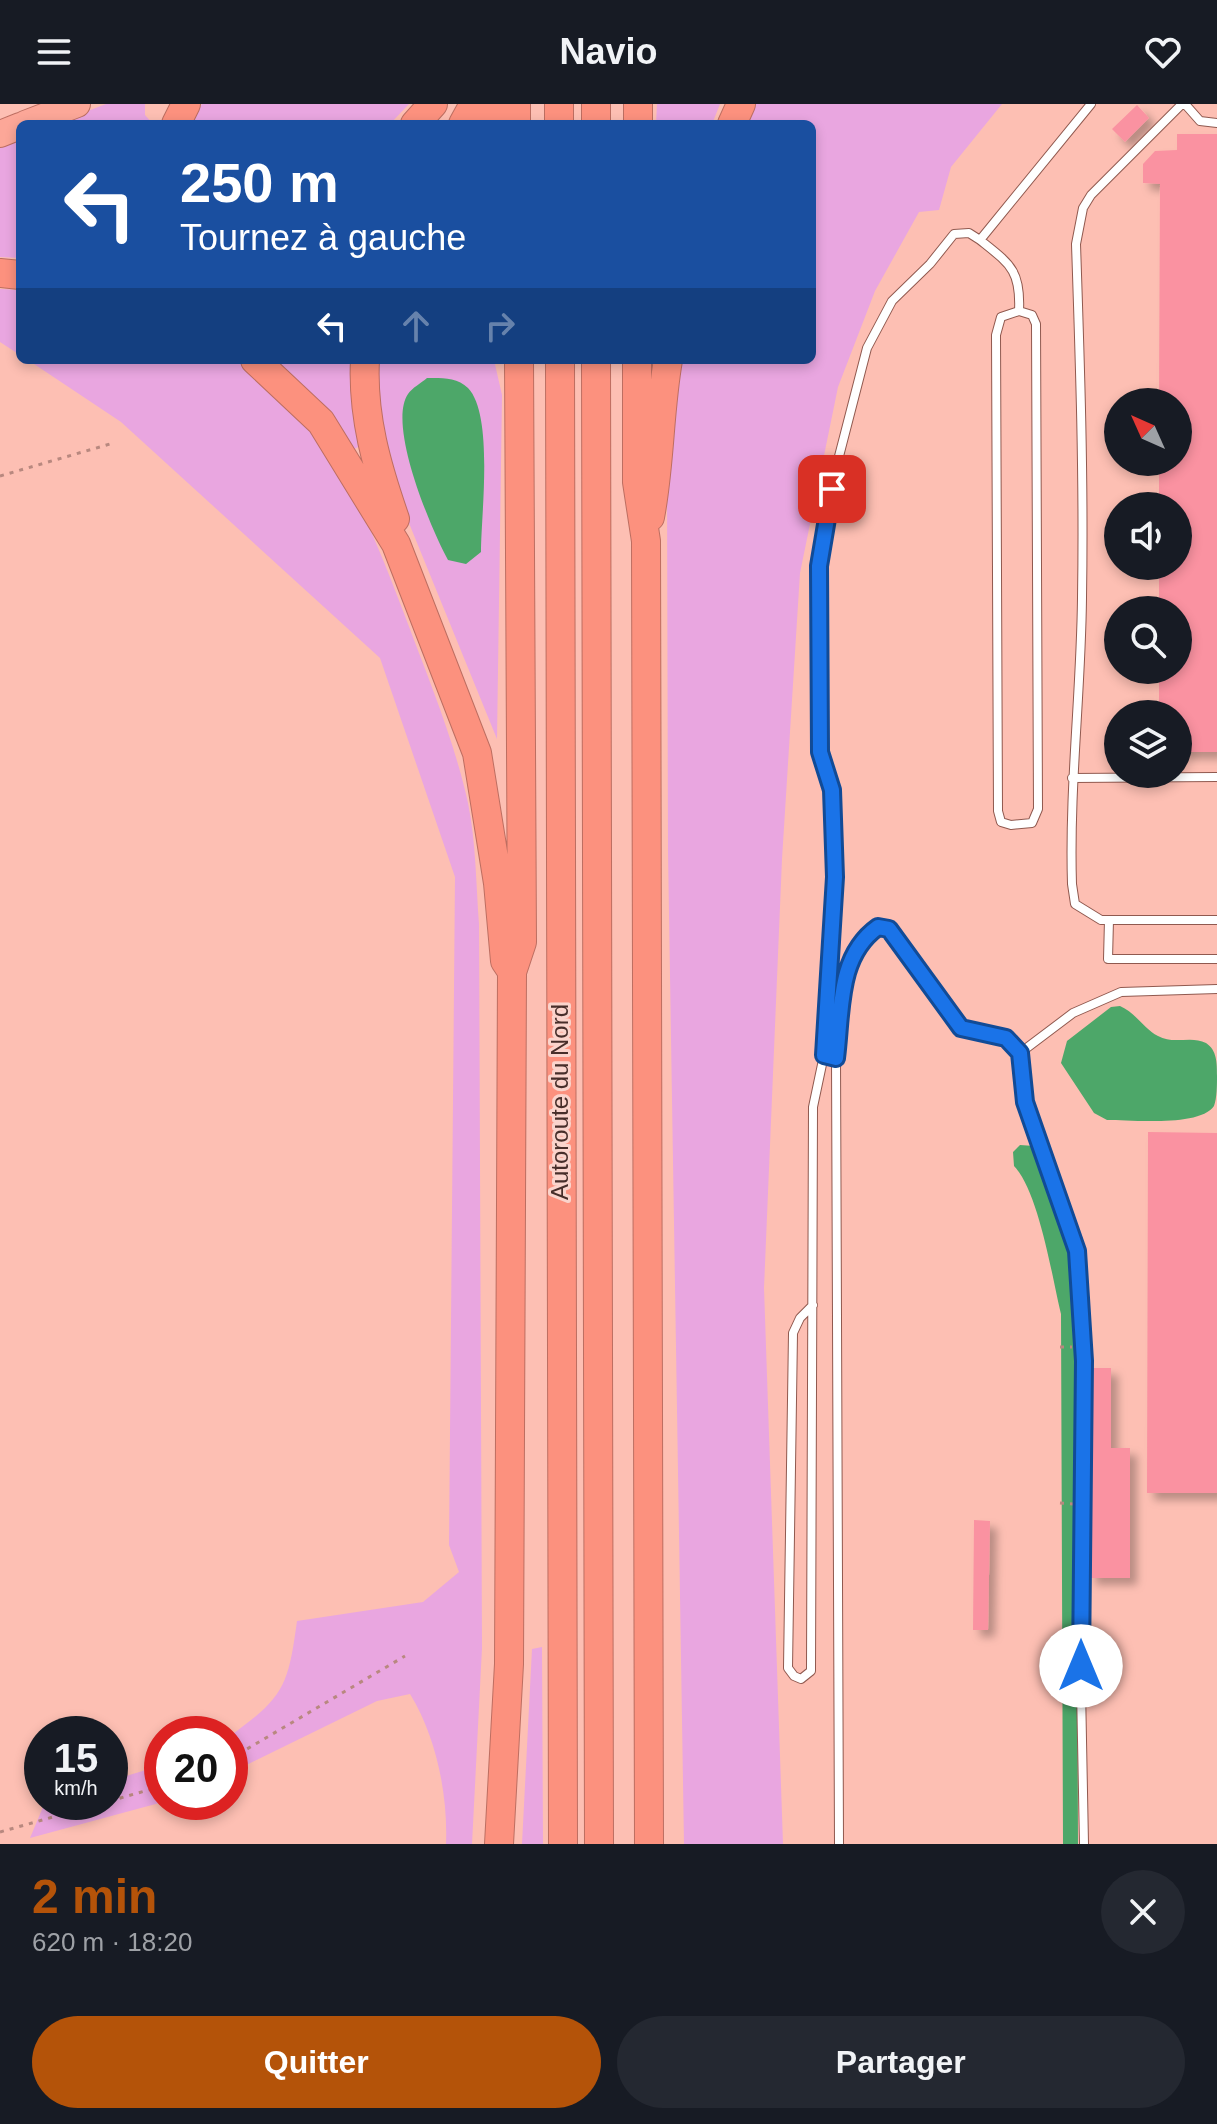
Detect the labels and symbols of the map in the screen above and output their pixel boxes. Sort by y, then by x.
north arrow [1104,388,1192,476]
pin [798,455,866,523]
street label: Autoroute du Nord [546,1004,573,1200]
position arrow [1039,1624,1123,1708]
speed limit sign: 20 [144,1716,248,1820]

